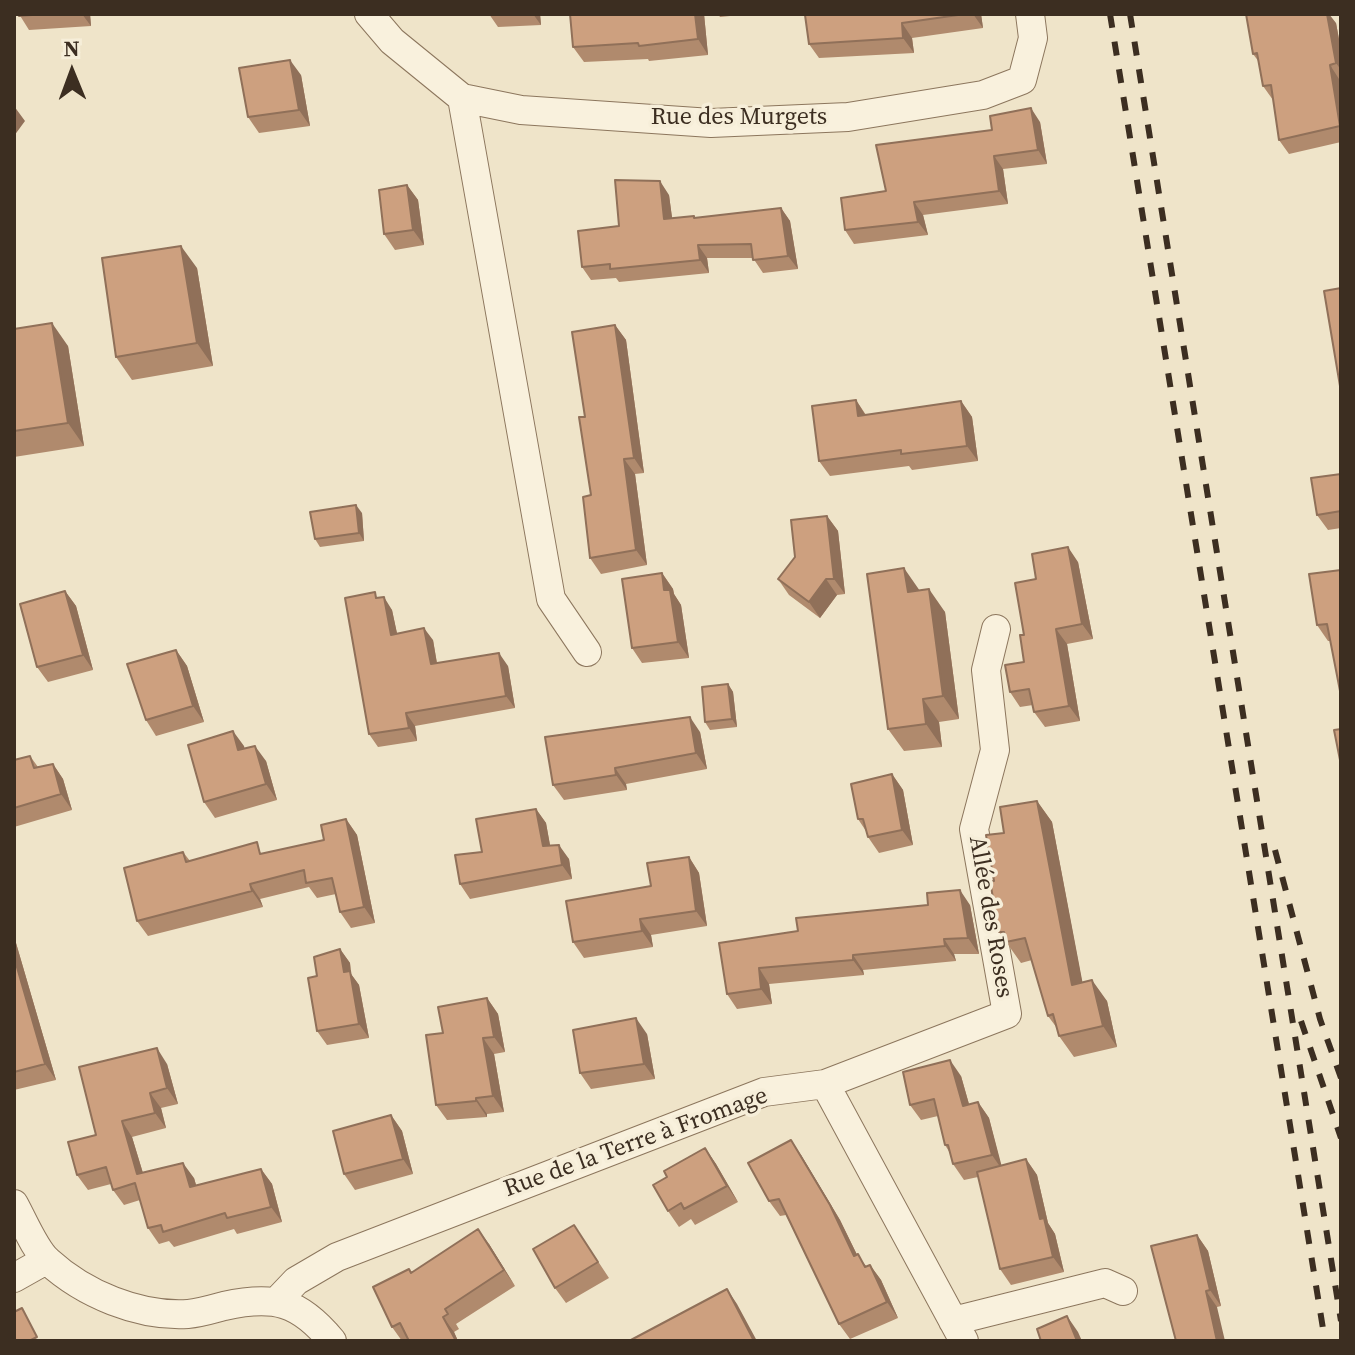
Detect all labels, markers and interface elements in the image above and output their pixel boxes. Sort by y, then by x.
north arrow [32,32,112,112]
text: N [63,33,80,63]
street label: Rue des Murgets [651,104,827,132]
street label: Allée des Roses [962,834,1018,1000]
street label: Rue de la Terre à Fromage [500,1082,772,1204]

